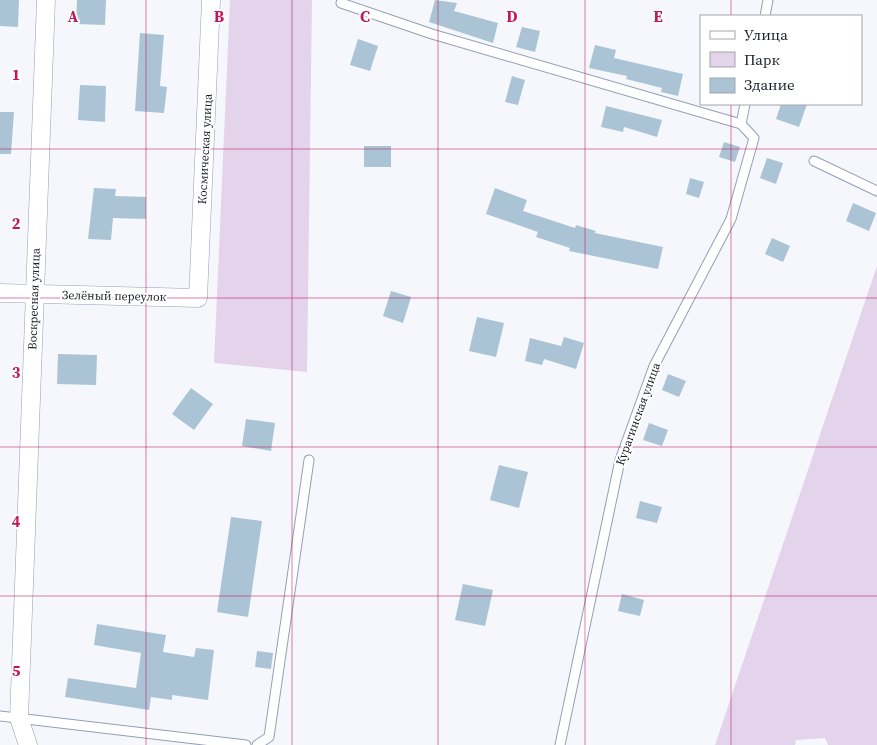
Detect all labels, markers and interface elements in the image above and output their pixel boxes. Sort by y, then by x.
text: A [68,5,79,27]
text: B [214,5,225,27]
text: C [360,5,370,27]
text: D [506,5,518,27]
text: E [653,5,663,27]
legend [700,15,862,105]
text: Улица [744,24,788,45]
text: Парк [744,49,780,70]
text: 1 [12,63,20,85]
text: Здание [744,74,795,95]
street label: Космическая улица [194,92,216,205]
text: 2 [12,212,21,234]
street label: Воскресная улица [24,247,44,350]
street label: Зелёный переулок [62,287,167,305]
street label: Курагинская улица [612,360,664,468]
text: 3 [12,361,21,383]
text: 4 [12,510,21,532]
text: 5 [12,659,21,681]

